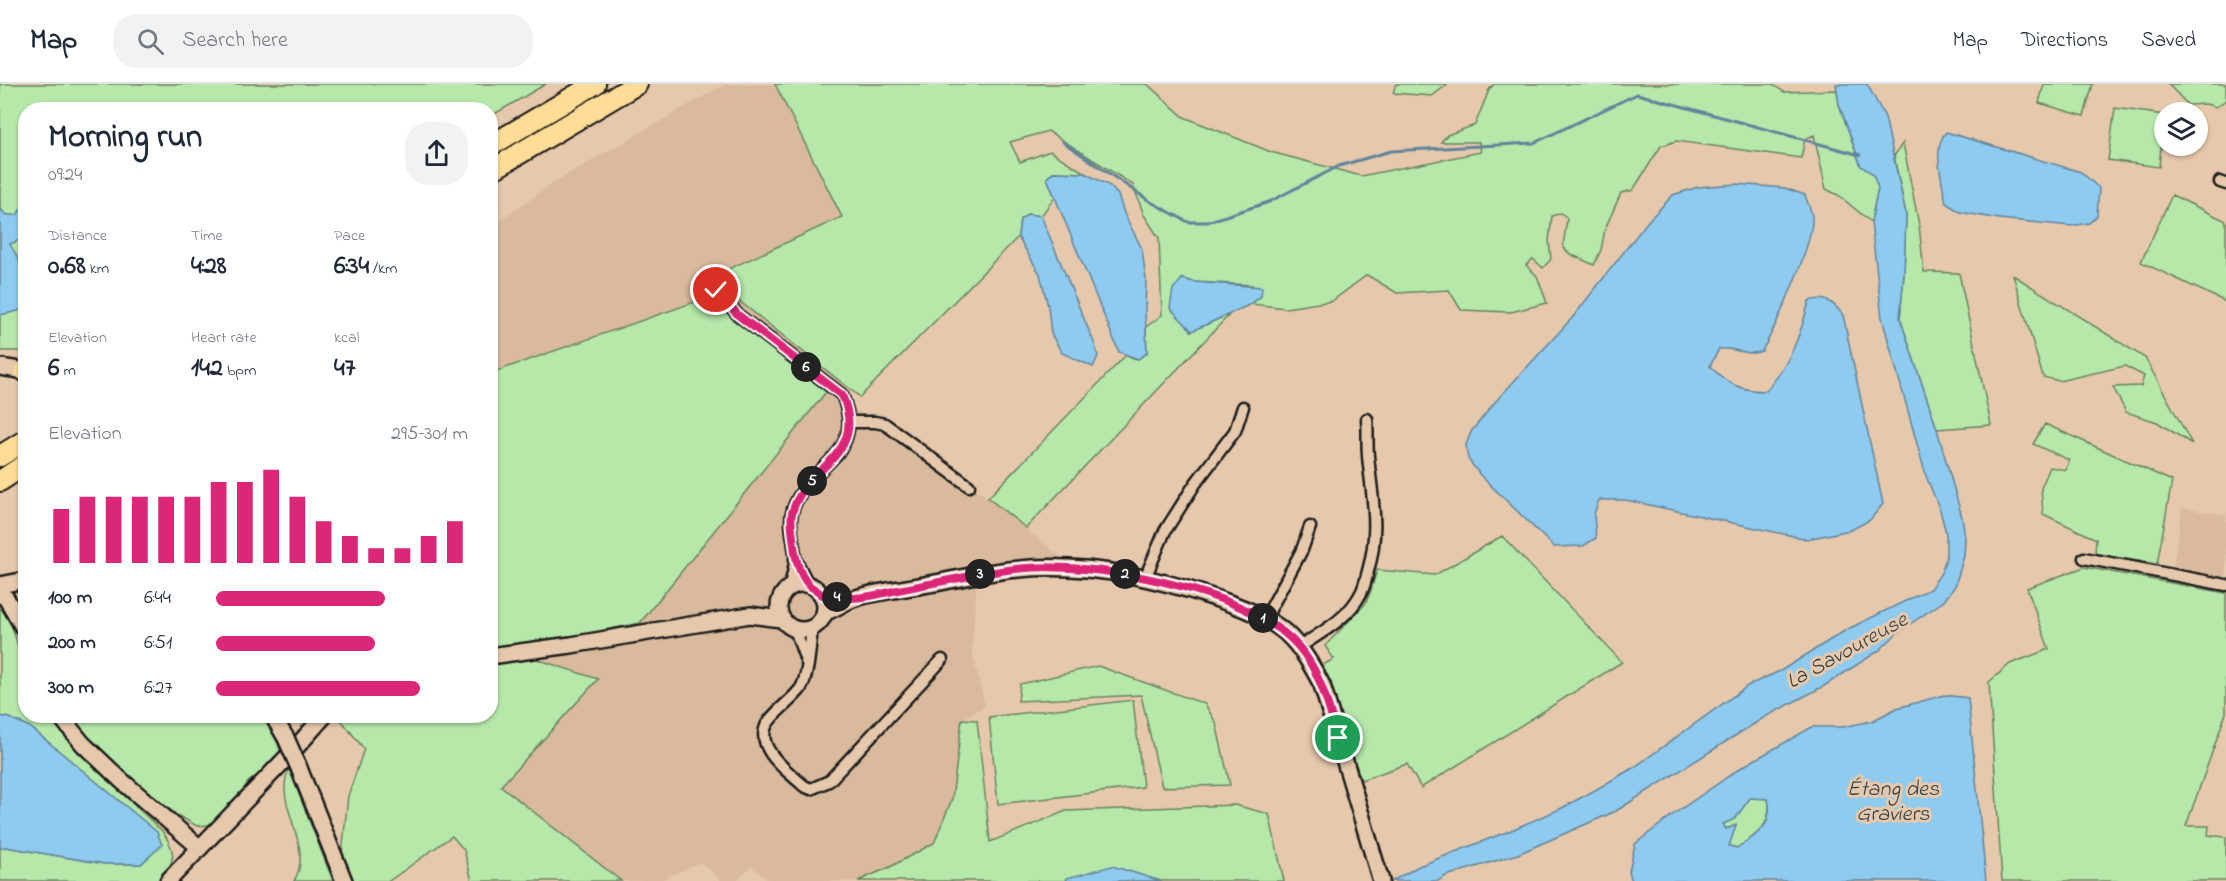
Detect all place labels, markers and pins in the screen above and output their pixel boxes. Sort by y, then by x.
pin [690,264,741,315]
pin: 6 [791,352,821,382]
pin: 5 [797,466,827,496]
pin: 3 [965,559,995,589]
pin: 2 [1110,559,1140,589]
pin: 4 [822,582,852,612]
pin: 1 [1248,603,1278,633]
pin [1312,712,1363,763]

